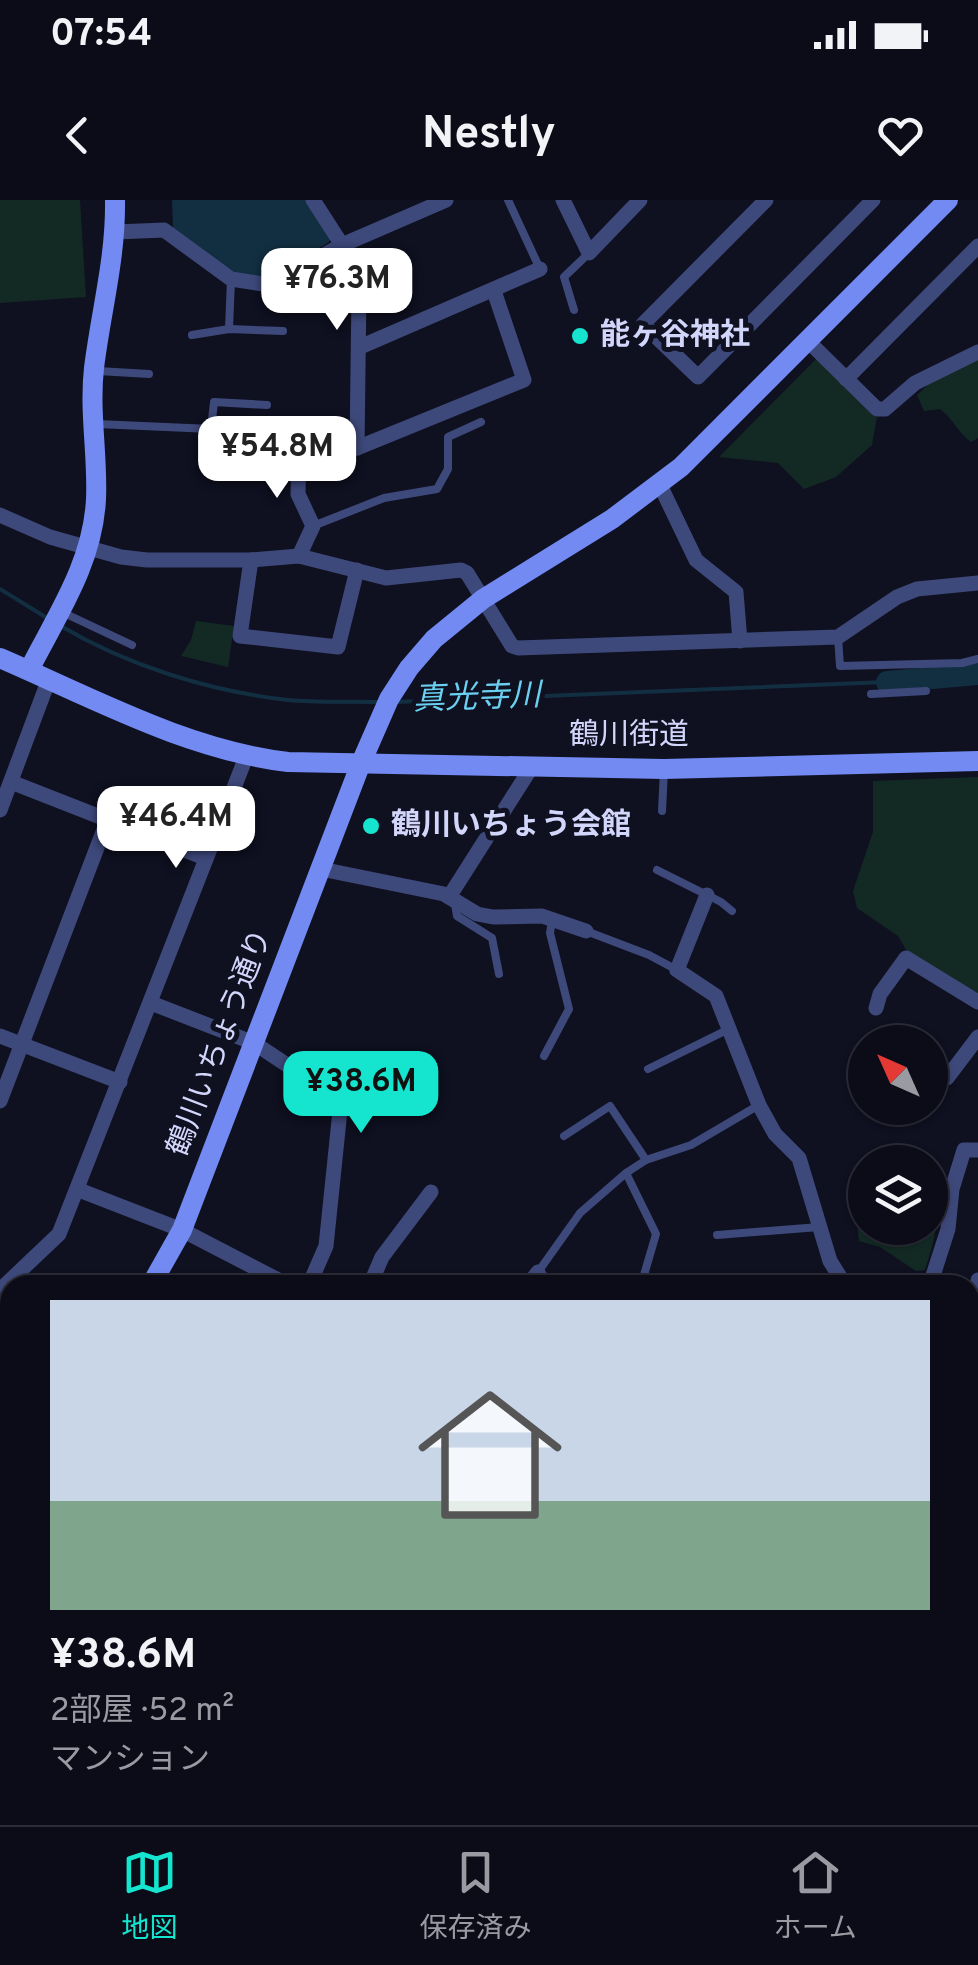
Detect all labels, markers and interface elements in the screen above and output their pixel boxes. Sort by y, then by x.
text: 07:54 [50,11,152,60]
text: Nestly [422,107,556,164]
icon: back [50,108,105,163]
icon: heart [873,108,928,163]
pin: ¥76.3M [256,248,418,333]
text: ¥76.3M [283,260,391,300]
place label: 能ヶ谷神社 [600,318,750,355]
marker: 能ヶ谷神社 [569,325,591,347]
pin: ¥54.8M [196,416,358,501]
text: ¥54.8M [220,428,334,468]
water label: 真光寺川 [412,677,545,721]
street label: 鶴川街道 [569,718,689,755]
pin: ¥46.4M [95,786,257,871]
text: ¥46.4M [119,798,233,838]
place label: 鶴川いちょう会館 [391,808,631,845]
marker: 鶴川いちょう会館 [360,815,382,837]
street label: 鶴川いちょう通り [161,924,281,1162]
north arrow [848,1025,948,1125]
map controls [848,1025,948,1245]
pin: ¥38.6M [280,1051,442,1136]
text: ¥38.6M [305,1063,417,1103]
button: layers [848,1145,948,1245]
icon: home [400,1365,580,1545]
text: ¥38.6M [50,1630,196,1683]
text: 2部屋 · 52 m² [50,1692,234,1732]
text: マンション [50,1741,210,1781]
tab: 地図 [121,1845,177,1948]
tab: 保存済み [419,1845,531,1948]
tab: ホーム [774,1845,857,1948]

